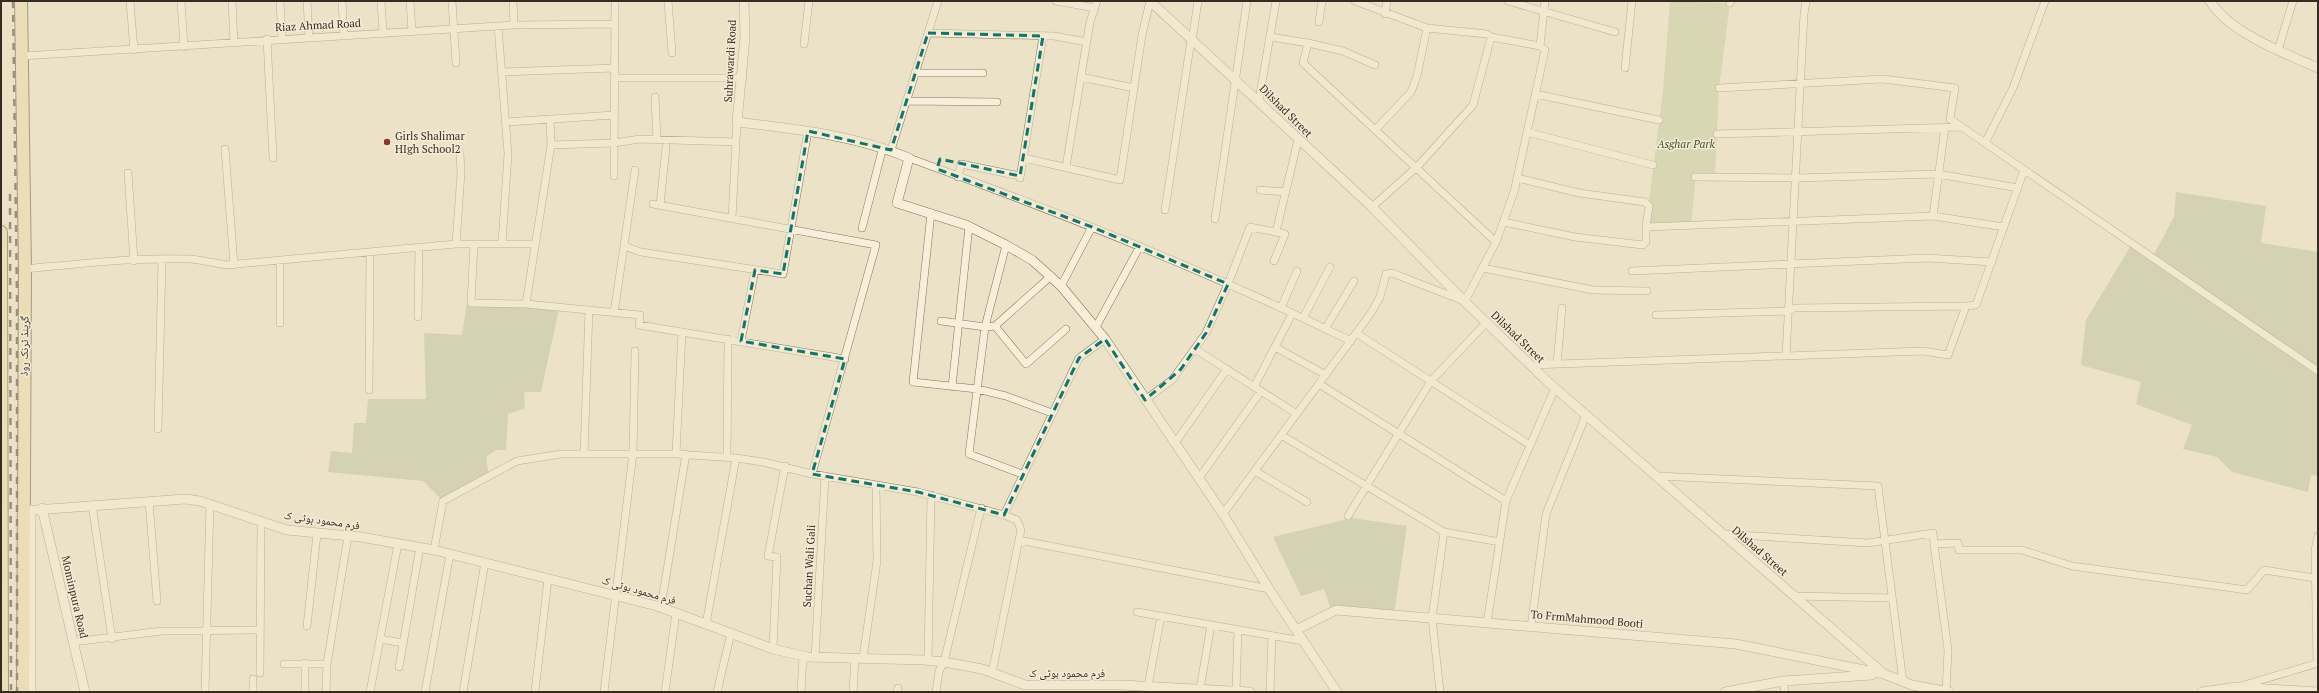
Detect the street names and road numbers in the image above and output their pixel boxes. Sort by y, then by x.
street label: Riaz Ahmad Road [275,16,361,34]
street label: Suhrawardi Road [721,19,739,103]
street label: Dilshad Street [1257,82,1315,140]
street label: Dilshad Street [1488,308,1548,366]
street label: گرینڈ ٹرنک روڈ [16,315,32,376]
street label: فرم محمود بوٹی ک [283,508,361,532]
street label: Dilshad Street [1729,523,1791,579]
street label: Suchan Wali Gali [800,524,818,608]
street label: Mominpura Road [59,554,91,640]
street label: فرم محمود بوٹی ک [600,573,678,607]
street label: To FrmMahmood Booti [1530,607,1644,631]
street label: فرم محمود بوٹی ک [1029,666,1106,680]

